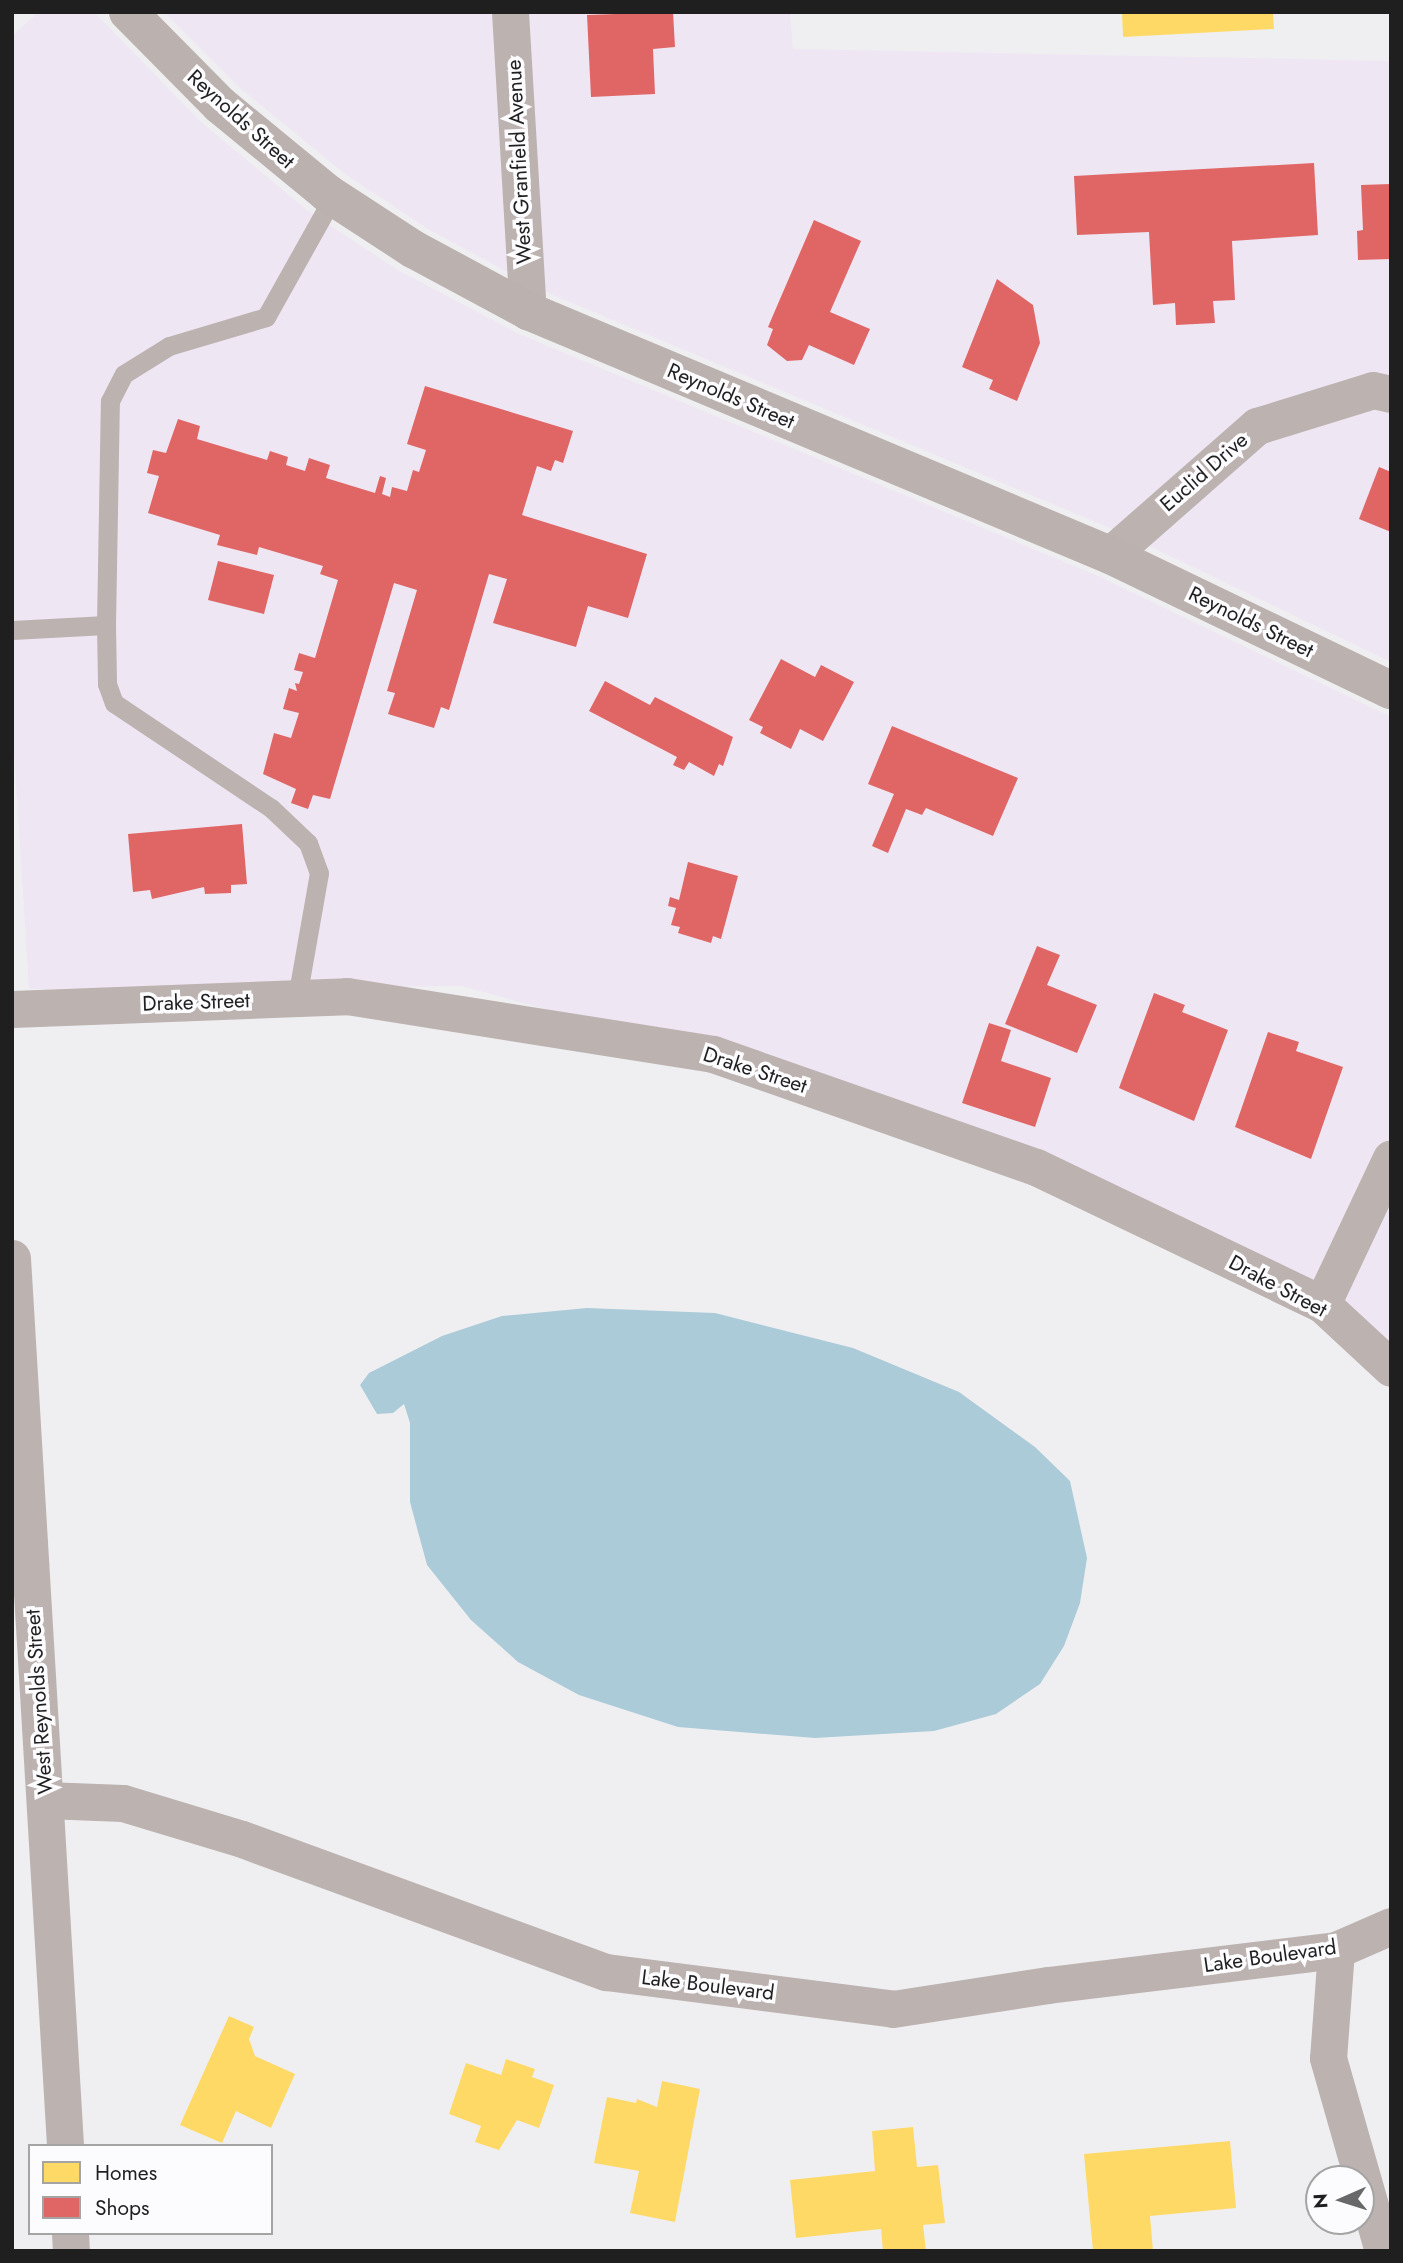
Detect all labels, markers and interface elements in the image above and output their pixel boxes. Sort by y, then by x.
street label: West Granfield Avenue [501,59,537,265]
street label: Reynolds Street [182,64,300,174]
street label: Reynolds Street [664,358,798,434]
street label: Euclid Drive [1155,427,1253,517]
street label: Reynolds Street [1185,581,1317,663]
street label: Drake Street [142,988,250,1016]
street label: Drake Street [700,1041,810,1099]
street label: Drake Street [1225,1250,1331,1322]
street label: West Reynolds Street [20,1609,58,1795]
street label: Lake Boulevard [1202,1934,1338,1978]
street label: Lake Boulevard [640,1964,776,2006]
legend [28,2144,273,2235]
text: Homes [95,2158,157,2188]
north arrow [1305,2165,1375,2235]
text: Shops [95,2193,149,2223]
text: N [1307,2193,1334,2209]

